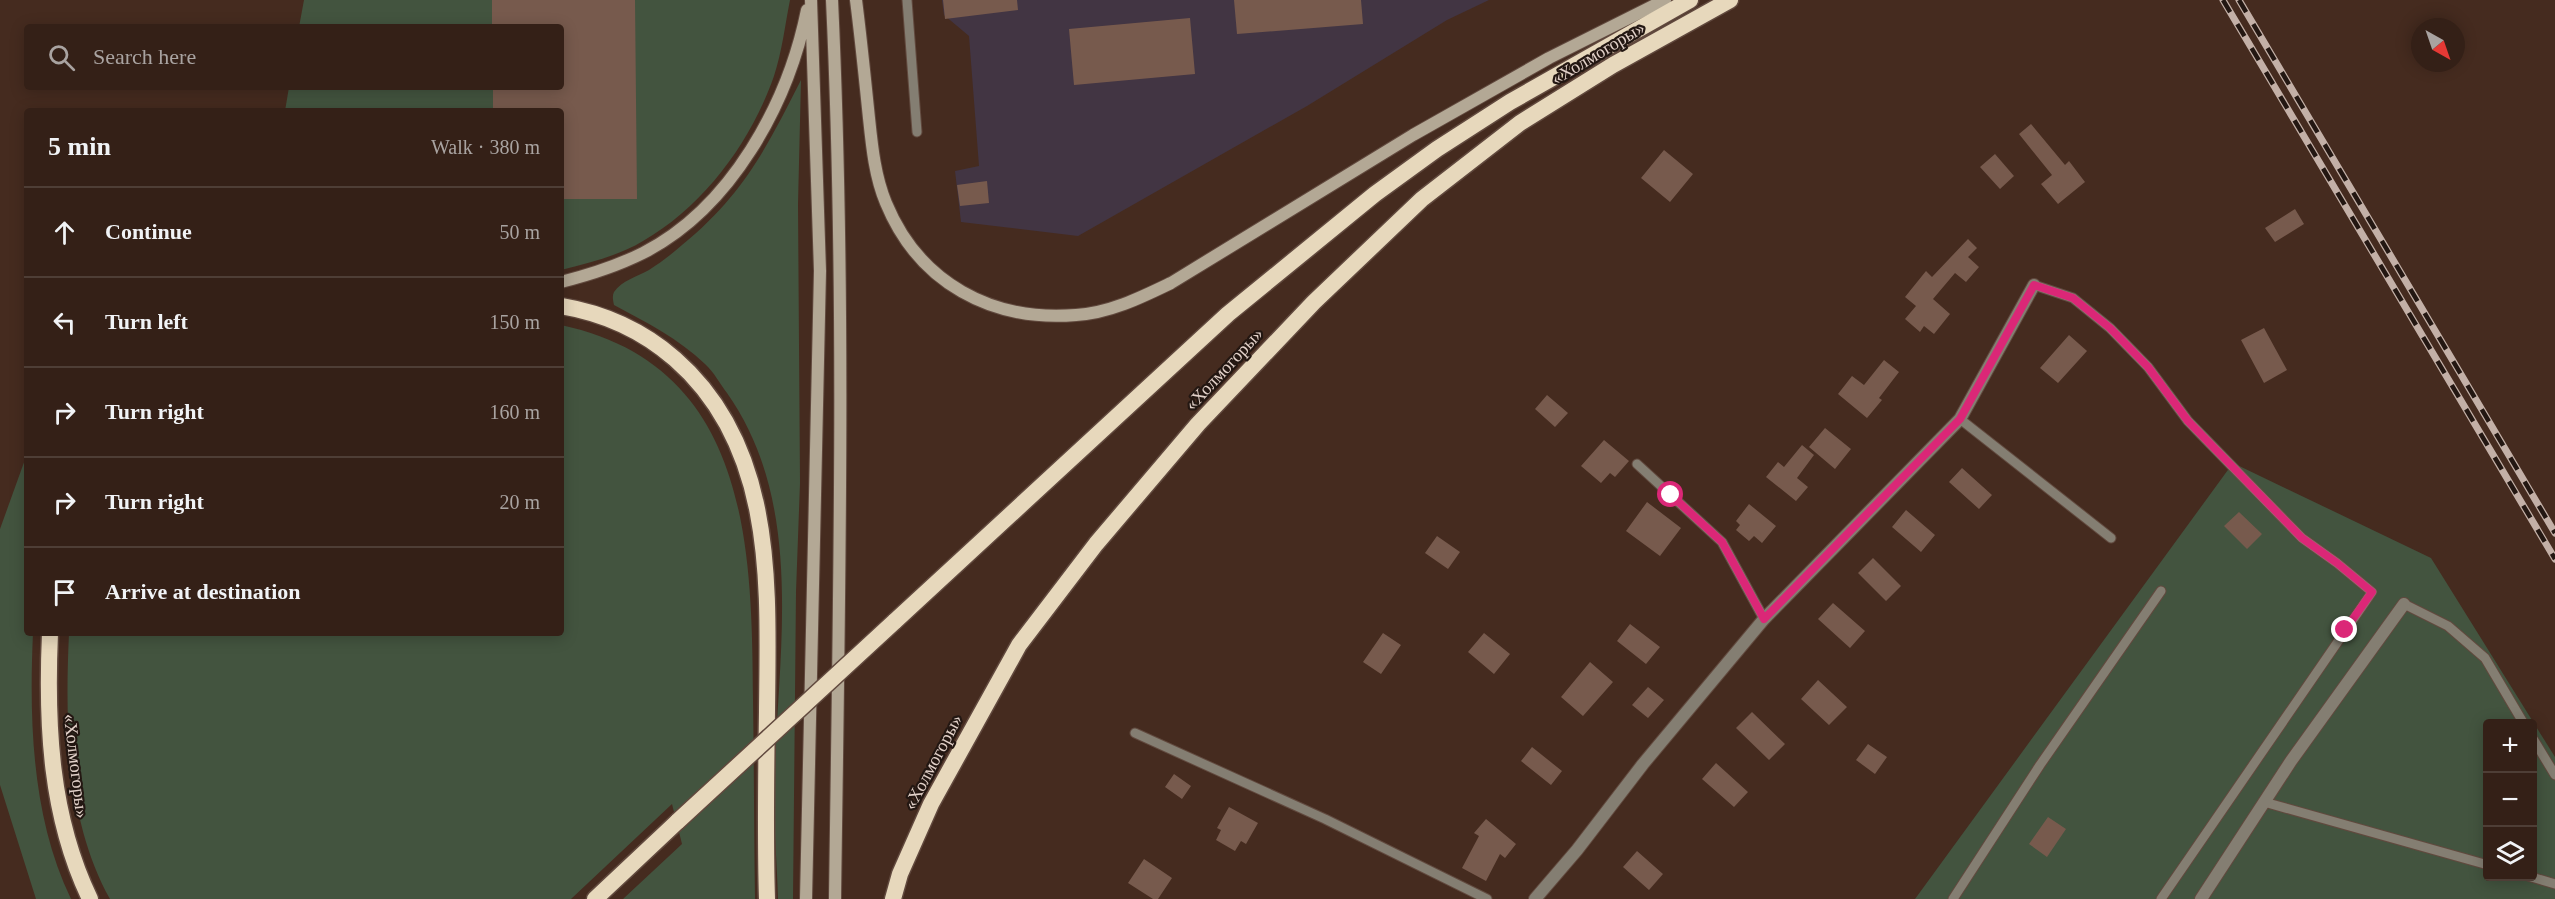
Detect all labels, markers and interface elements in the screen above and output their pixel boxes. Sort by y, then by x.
street label: «Холмогоры» [1548,17,1648,89]
north arrow [2411,18,2465,72]
search box [24,24,564,90]
icon: search [45,41,78,74]
text: Search here [93,44,196,69]
text: 5 min [48,132,111,161]
text: Walk · 380 m [431,136,540,158]
icon: ahead [48,216,81,249]
text: Continue [105,219,192,244]
text: 50 m [499,221,540,243]
icon: left [48,306,81,339]
text: Turn left [105,309,188,334]
text: 150 m [489,311,540,333]
street label: «Холмогоры» [1181,324,1267,414]
icon: right [48,396,81,429]
text: Turn right [105,399,204,424]
text: 160 m [489,401,540,423]
route start [1657,481,1683,507]
icon: right [48,486,81,519]
text: Turn right [105,489,204,514]
text: 20 m [499,491,540,513]
icon: arrive [48,576,81,609]
text: Arrive at destination [105,579,301,604]
route end [2331,616,2357,642]
street label: «Холмогоры» [900,711,966,813]
street label: «Холмогоры» [60,713,92,819]
map controls [2483,719,2537,881]
button: + [2483,719,2537,773]
button: − [2483,773,2537,827]
button: layers [2483,827,2537,881]

